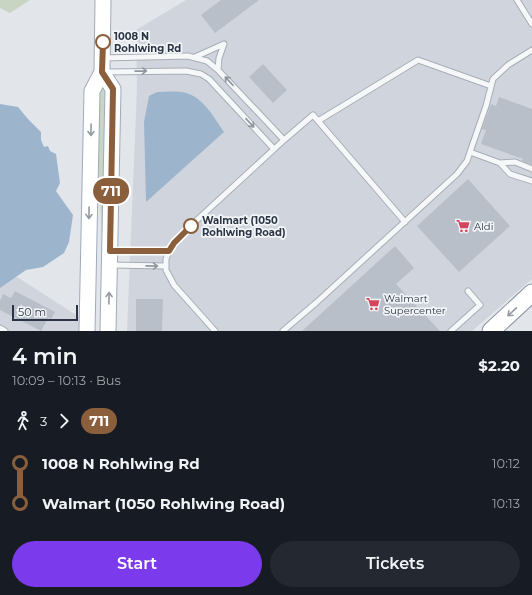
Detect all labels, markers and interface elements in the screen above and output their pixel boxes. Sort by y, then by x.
place label: 1008 N Rohlwing Rd [114,30,181,55]
marker: 1008 N Rohlwing Rd [95,34,111,50]
one-way arrow [134,68,147,75]
one-way arrow [224,76,233,86]
one-way arrow [245,118,255,128]
one-way arrow [87,123,94,136]
line badge: 711 [88,178,134,204]
text: 711 [101,182,121,200]
one-way arrow [85,206,93,219]
place label: Walmart (1050 Rohlwing Road) [202,214,286,239]
marker: Walmart (1050 Rohlwing Road) [183,218,199,234]
supermarket icon: Aldi [455,218,471,234]
place label: Aldi [474,220,493,233]
one-way arrow [145,262,158,269]
one-way arrow [105,292,113,305]
place label: Walmart Supercenter [384,292,446,317]
supermarket icon: Walmart Supercenter [365,296,381,312]
scale bar [12,303,78,322]
text: 50 m [18,305,46,319]
one-way arrow [507,307,517,317]
text: 4 min [12,343,78,370]
text: $2.20 [478,356,520,375]
text: 10:09 – 10:13 · Bus [12,372,121,388]
icon: walk [12,410,34,432]
icon: forward [53,410,75,432]
text: 711 [89,412,109,430]
text: 3 [40,413,47,429]
text: 1008 N Rohlwing Rd [42,454,200,473]
text: 10:12 [492,455,520,471]
text: Walmart (1050 Rohlwing Road) [42,494,285,513]
text: 10:13 [492,495,520,511]
button: Start [12,541,262,587]
button: Tickets [270,541,520,587]

